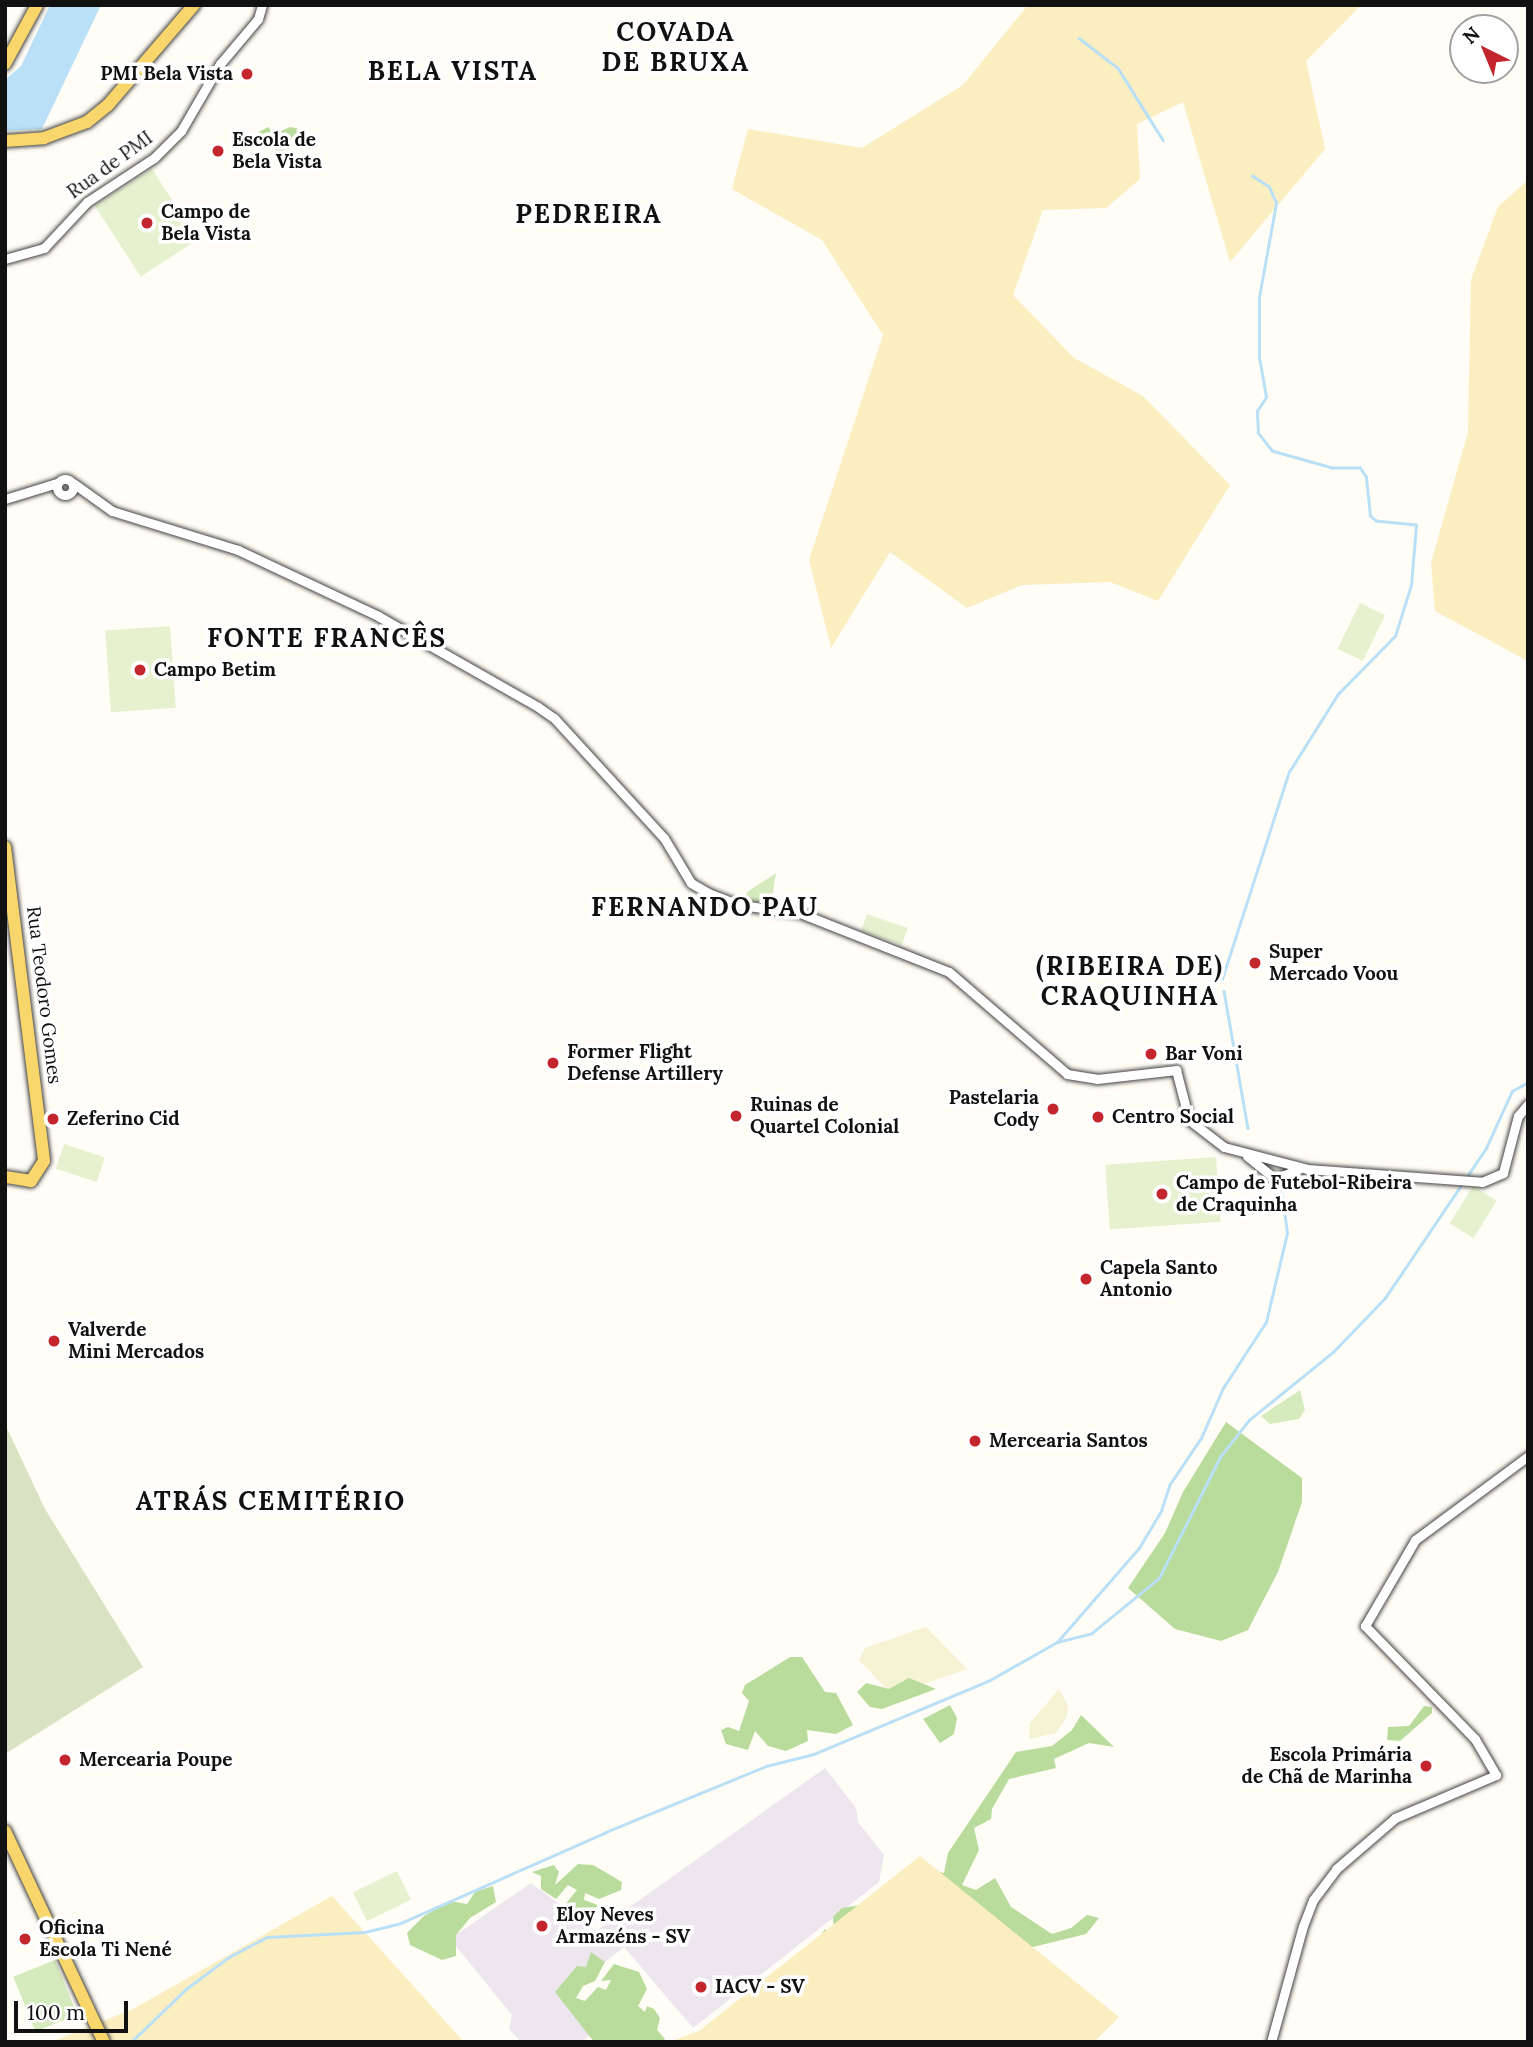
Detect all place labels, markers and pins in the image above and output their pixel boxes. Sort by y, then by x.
place label: PMI Bela Vista [100,63,233,85]
marker: PMI Bela Vista [239,66,255,82]
place label: Escola de Bela Vista [232,129,322,173]
marker: Escola de Bela Vista [210,143,226,159]
place label: Campo de Bela Vista [161,201,251,245]
marker: Campo de Bela Vista [139,215,155,231]
place label: Campo Betim [154,659,276,681]
marker: Campo Betim [132,662,148,678]
place label: Super Mercado Voou [1269,941,1398,985]
marker: Super Mercado Voou [1247,955,1263,971]
place label: Former Flight Defense Artillery [567,1041,723,1085]
place label: Bar Voni [1165,1043,1243,1065]
marker: Bar Voni [1143,1046,1159,1062]
marker: Former Flight Defense Artillery [545,1055,561,1071]
place label: Pastelaria Cody [949,1087,1039,1131]
place label: Ruinas de Quartel Colonial [750,1094,899,1138]
marker: Pastelaria Cody [1045,1101,1061,1117]
place label: Centro Social [1112,1106,1234,1128]
place label: Zeferino Cid [67,1108,180,1130]
marker: Ruinas de Quartel Colonial [728,1108,744,1124]
marker: Centro Social [1090,1109,1106,1125]
marker: Zeferino Cid [45,1111,61,1127]
place label: Campo de Futebol-Ribeira de Craquinha [1176,1172,1412,1216]
marker: Campo de Futebol-Ribeira de Craquinha [1154,1186,1170,1202]
place label: Capela Santo Antonio [1100,1257,1217,1301]
marker: Capela Santo Antonio [1078,1271,1094,1287]
place label: Valverde Mini Mercados [68,1319,204,1363]
marker: Valverde Mini Mercados [46,1333,62,1349]
place label: Mercearia Santos [989,1430,1148,1452]
marker: Mercearia Santos [967,1433,983,1449]
place label: Escola Primária de Chã de Marinha [1242,1744,1412,1788]
place label: Mercearia Poupe [79,1749,232,1771]
marker: Mercearia Poupe [57,1752,73,1768]
marker: Escola Primária de Chã de Marinha [1418,1758,1434,1774]
place label: Eloy Neves Armazéns - SV [556,1904,690,1948]
place label: Oficina Escola Ti Nené [39,1917,172,1961]
marker: Eloy Neves Armazéns - SV [534,1918,550,1934]
marker: Oficina Escola Ti Nené [17,1931,33,1947]
place label: IACV - SV [715,1976,805,1998]
marker: IACV - SV [693,1979,709,1995]

